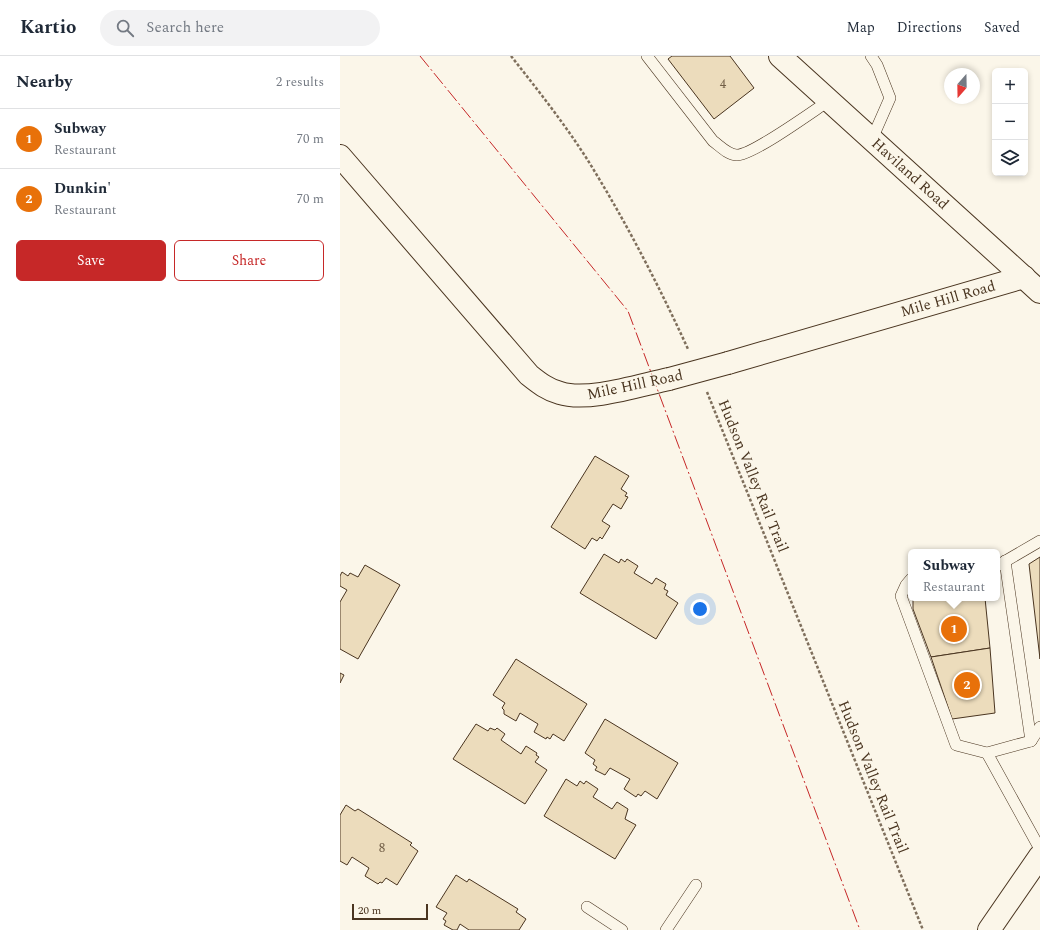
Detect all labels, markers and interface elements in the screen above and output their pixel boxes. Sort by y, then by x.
search box [100,10,380,46]
text: Kartio [20,13,76,42]
text: Search here [146,16,224,39]
icon: search [114,17,136,39]
text: Map [847,17,875,38]
text: Directions [897,17,962,38]
text: Saved [984,17,1020,38]
north arrow [944,68,980,104]
map controls [992,68,1028,176]
button: + [992,68,1028,104]
text: Nearby [16,69,72,95]
text: 2 results [276,72,324,92]
house number: 4 [720,74,727,94]
button: − [992,104,1028,140]
text: Subway [54,117,106,140]
text: 1 [25,129,33,149]
text: 70 m [297,129,324,149]
street label: Haviland Road [866,133,954,215]
text: Restaurant [54,140,116,160]
button: layers [992,140,1028,176]
text: Dunkin' [54,177,111,200]
text: 2 [25,189,33,209]
text: 70 m [297,189,324,209]
text: Restaurant [54,200,116,220]
button: Save [16,240,166,281]
button: Share [174,240,324,281]
street label: Mile Hill Road [898,274,998,324]
street label: Mile Hill Road [585,364,685,406]
street label: Hudson Valley Rail Trail [712,396,794,556]
popup [908,549,1000,601]
text: Subway [923,554,975,577]
text: Restaurant [923,577,985,597]
your location [690,599,710,619]
pin: 1 [941,614,967,644]
pin: 2 [954,670,980,700]
street label: Hudson Valley Rail Trail [832,697,914,857]
house number: 8 [379,838,385,858]
scale bar [352,902,428,921]
text: 20 m [358,902,381,919]

